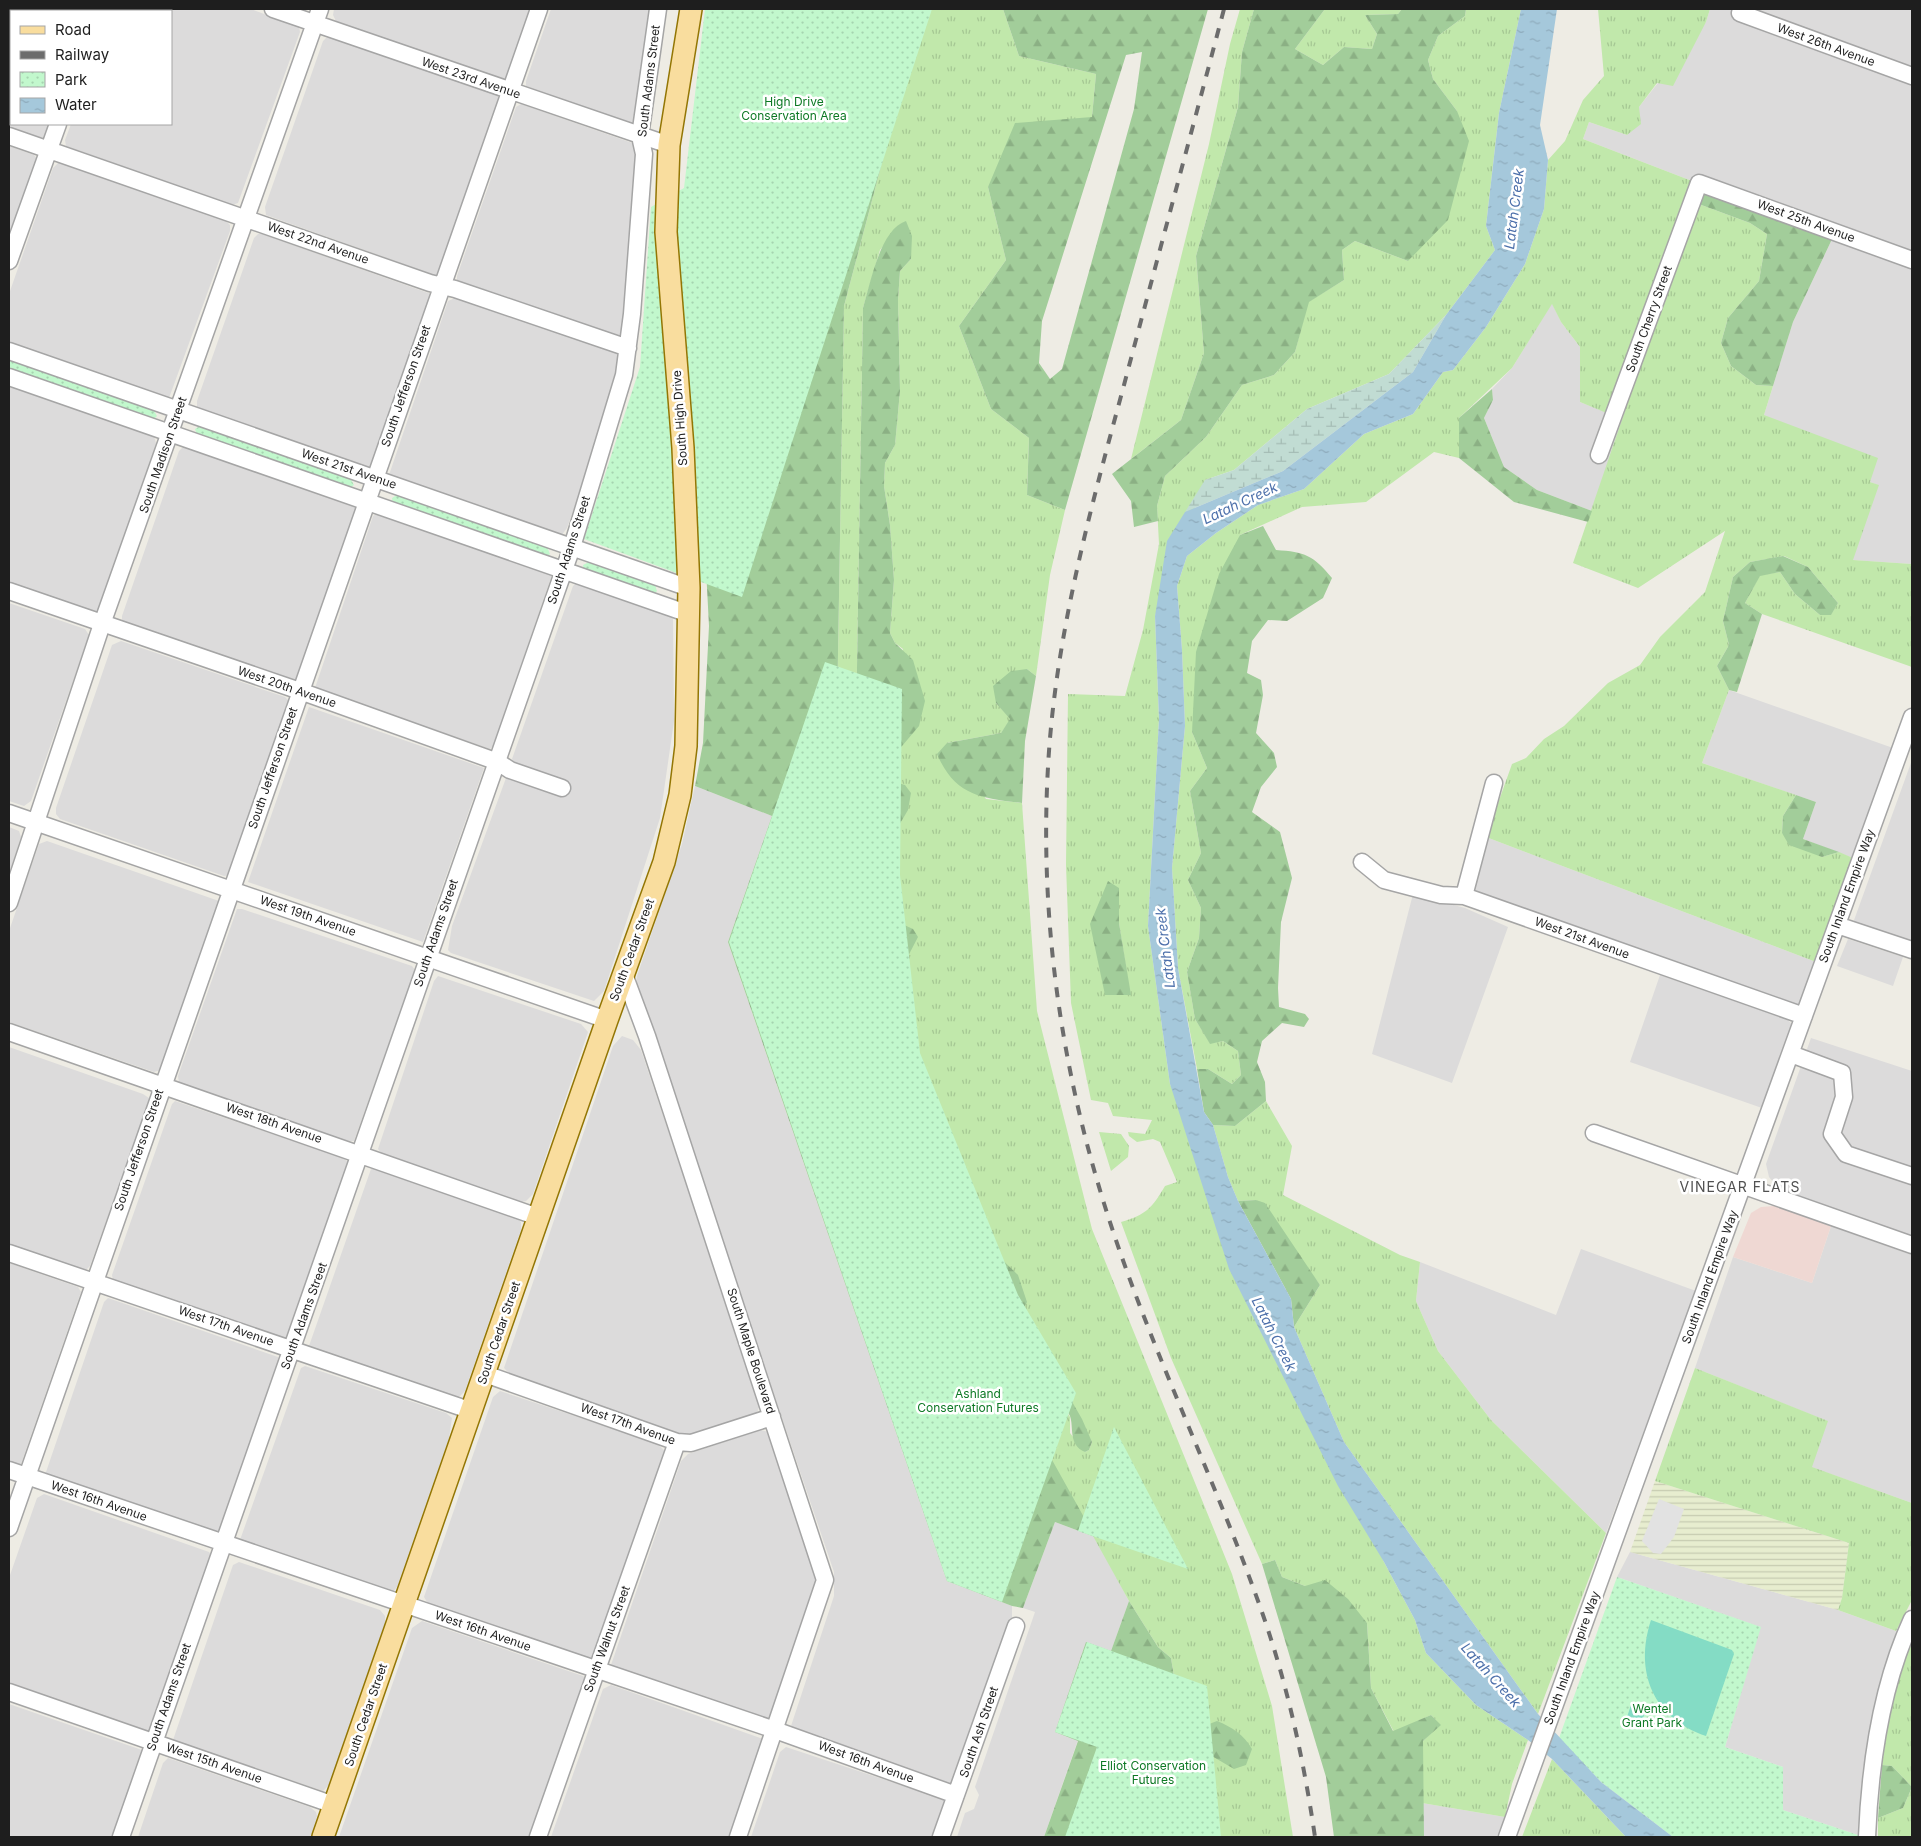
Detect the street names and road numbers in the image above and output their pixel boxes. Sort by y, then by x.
street label: West 26th Avenue [1775,20,1877,69]
street label: South Adams Street [634,24,663,138]
street label: West 23rd Avenue [420,54,523,102]
street label: West 25th Avenue [1755,196,1857,245]
street label: West 22nd Avenue [265,218,371,267]
street label: South Cherry Street [1622,263,1675,374]
street label: South Jefferson Street [378,323,433,449]
street label: South High Drive [669,370,690,466]
street label: South Madison Street [136,395,190,515]
street label: West 21st Avenue [300,445,399,492]
street label: South Adams Street [544,494,593,606]
street label: West 20th Avenue [236,663,339,710]
street label: South Jefferson Street [245,705,300,831]
street label: South Inland Empire Way [1815,827,1878,965]
street label: South Adams Street [410,877,461,989]
street label: West 19th Avenue [258,892,358,939]
street label: South Cedar Street [606,896,657,1003]
street label: West 21st Avenue [1533,913,1632,962]
street label: South Jefferson Street [111,1087,166,1213]
street label: West 18th Avenue [224,1099,324,1146]
street label: South Inland Empire Way [1678,1208,1741,1346]
street label: South Adams Street [277,1260,330,1371]
street label: South Cedar Street [474,1279,523,1386]
street label: South Maple Boulevard [724,1286,779,1416]
street label: West 17th Avenue [176,1302,276,1349]
street label: West 17th Avenue [579,1399,678,1448]
street label: West 16th Avenue [49,1477,149,1524]
street label: South Walnut Street [580,1583,633,1694]
street label: South Inland Empire Way [1540,1589,1603,1727]
street label: West 16th Avenue [433,1607,533,1654]
street label: South Adams Street [143,1641,194,1753]
street label: South Cedar Street [341,1661,390,1768]
street label: South Ash Street [956,1684,1001,1779]
street label: West 16th Avenue [816,1737,916,1786]
street label: West 15th Avenue [164,1739,264,1786]

